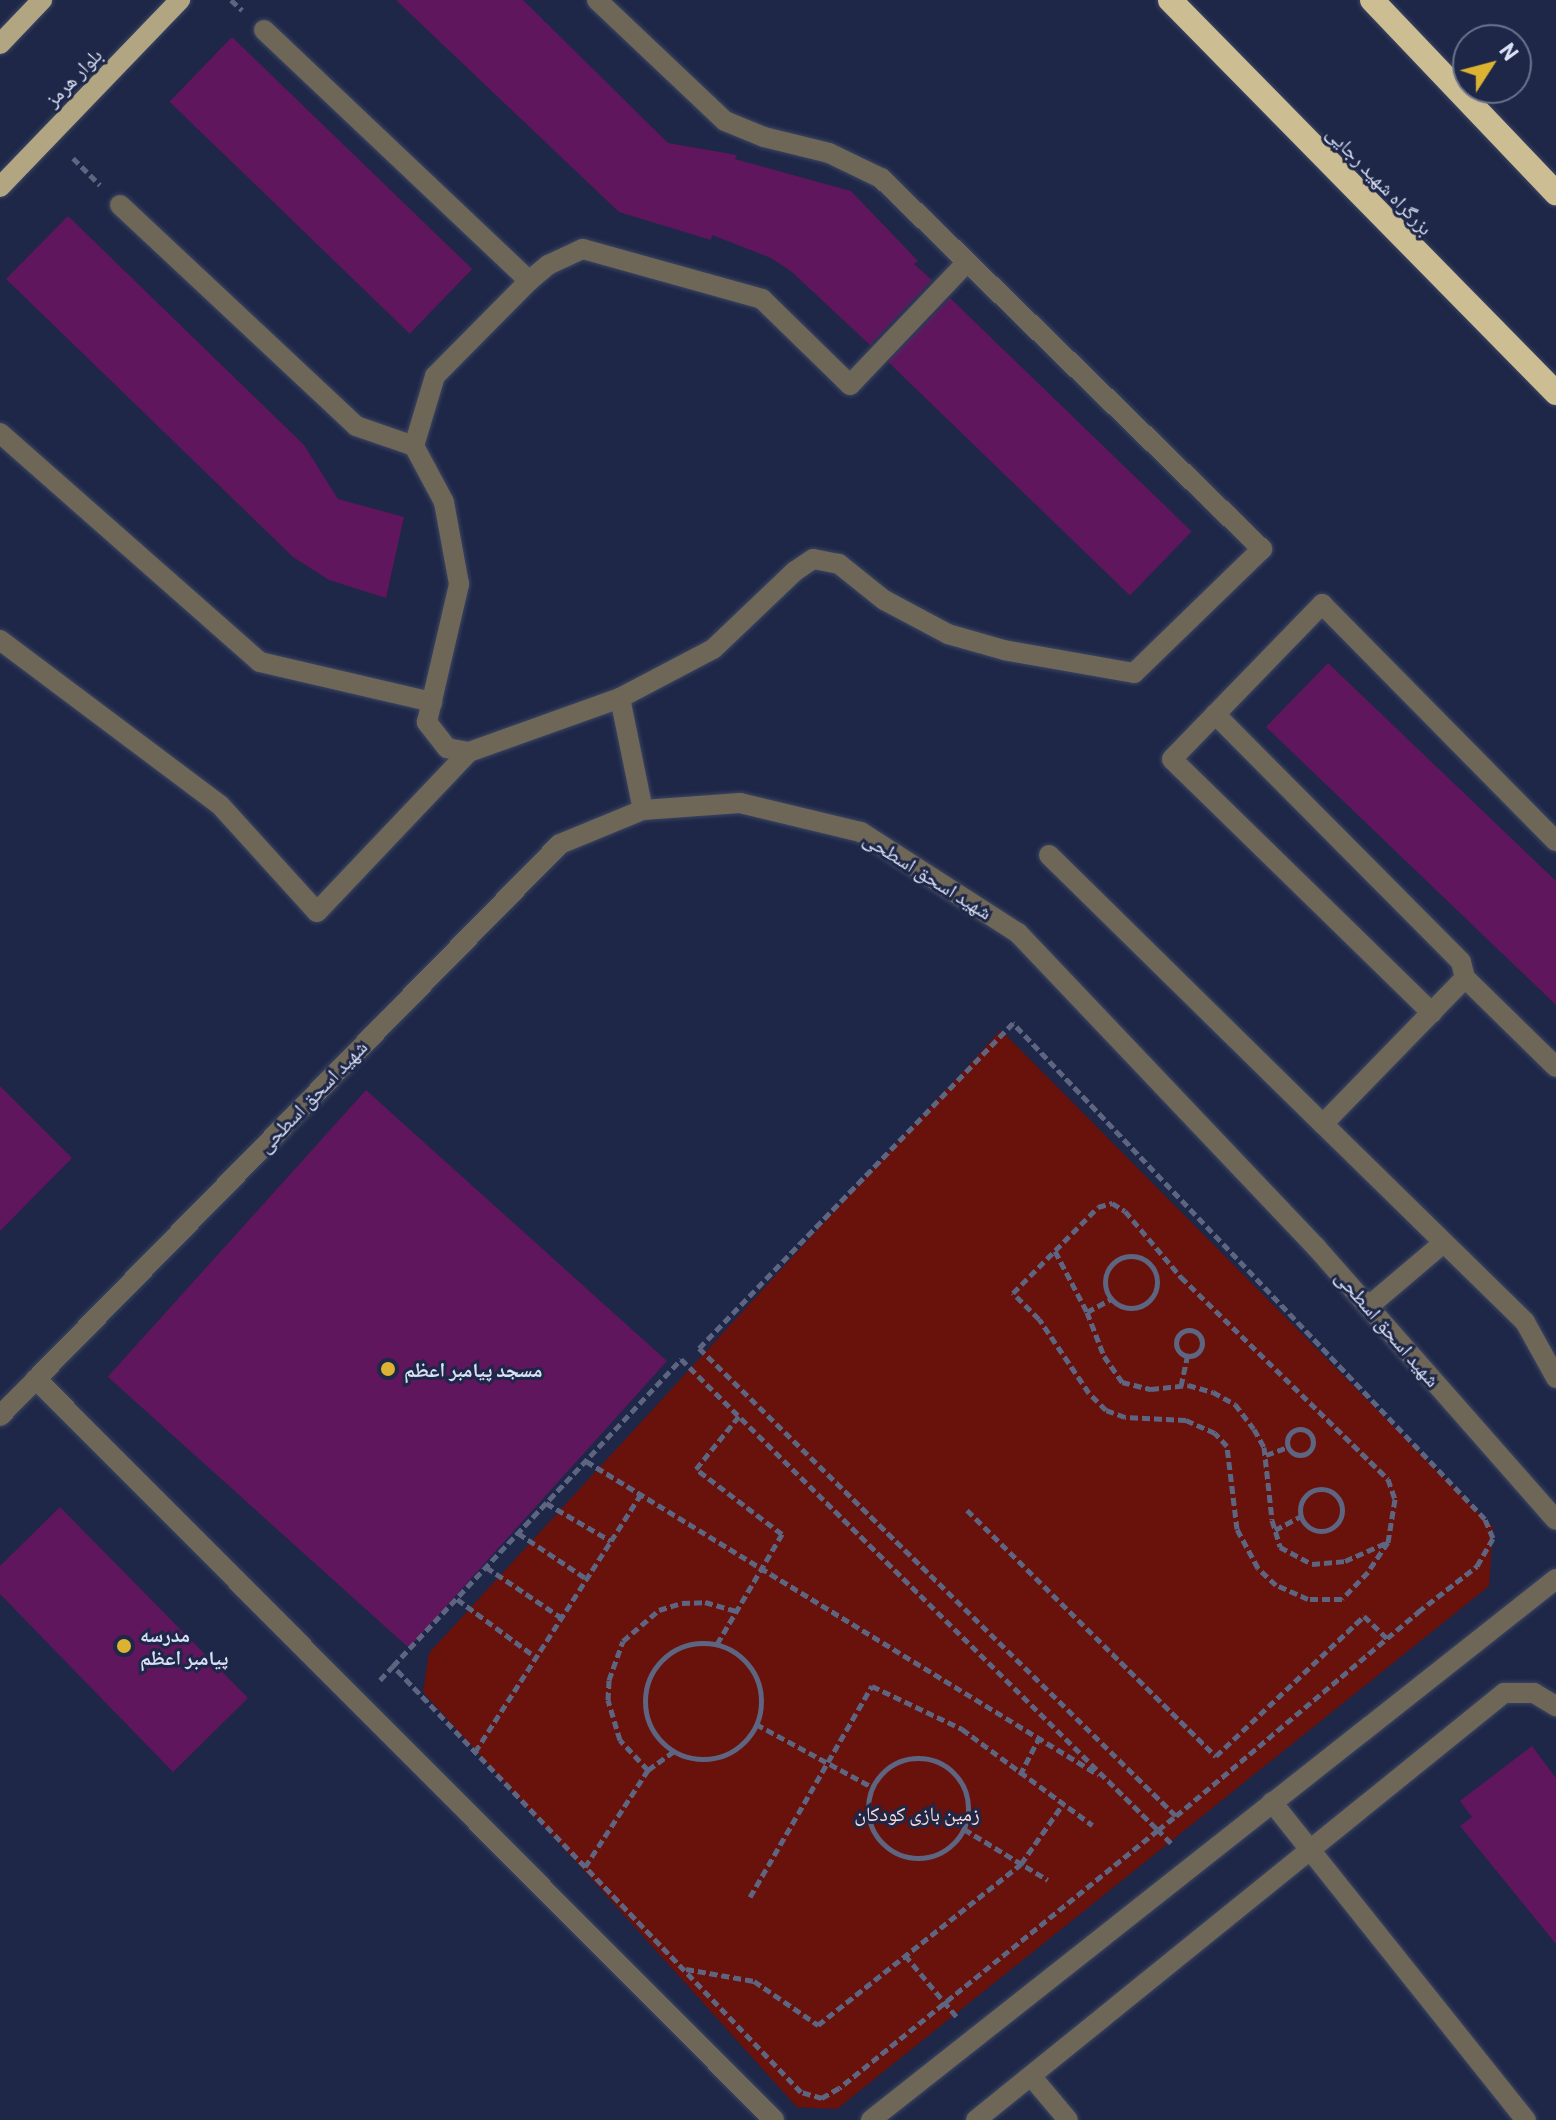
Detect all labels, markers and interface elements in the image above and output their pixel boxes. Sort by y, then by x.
north arrow [1452,24,1532,104]
text: N [1495,37,1525,65]
street label: بلوار هرمز [39,43,107,111]
street label: بزرگراه شهید رجایی [1322,121,1438,239]
street label: شهید اسحق اسطحی [859,826,997,924]
street label: شهید اسحق اسطحی [252,1035,372,1157]
street label: شهید اسحق اسطحی [1331,1265,1445,1391]
place label: مسجد پیامبر اعظم [404,1357,542,1381]
marker: مسجد پیامبر اعظم [379,1360,397,1378]
place label: مدرسه پیامبر اعظم [140,1622,228,1669]
marker: مدرسه پیامبر اعظم [115,1637,133,1655]
park label: زمین بازی کودکان [854,1801,980,1825]

